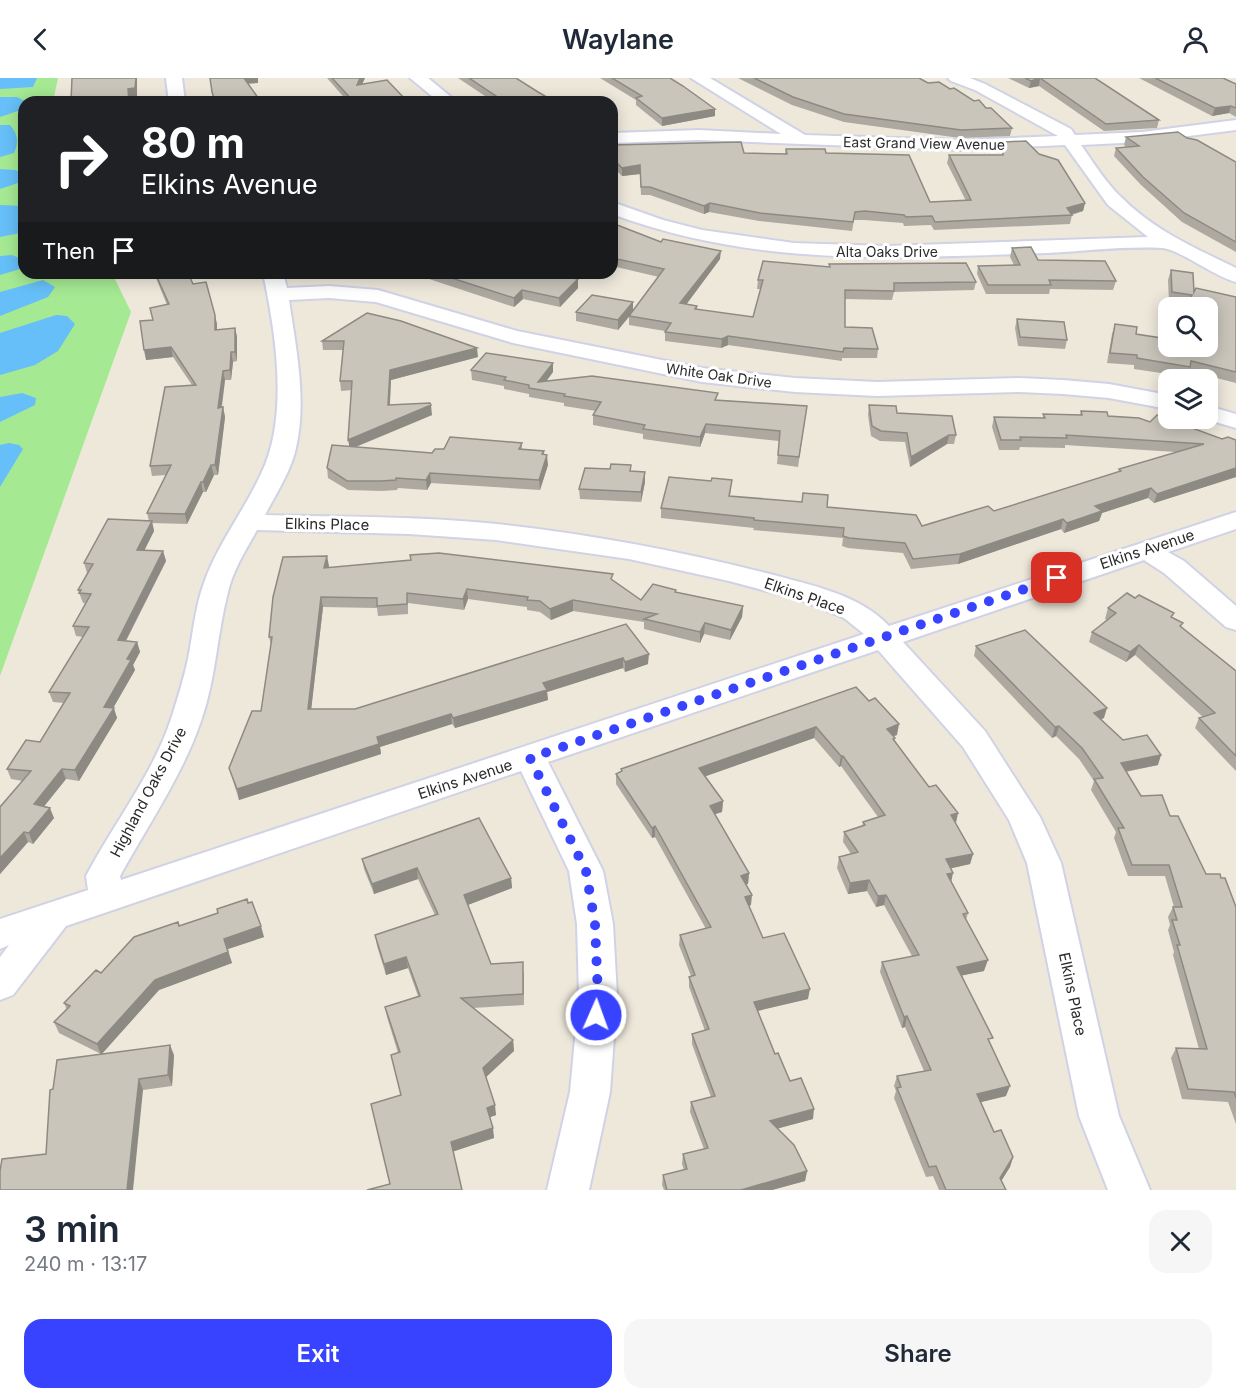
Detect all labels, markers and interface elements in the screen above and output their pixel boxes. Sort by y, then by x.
icon: back [24,23,57,56]
text: Waylane [562,23,674,56]
icon: person [1179,23,1212,56]
text: 80 m [141,117,245,168]
icon: right [42,120,120,198]
street label: East Grand View Avenue [843,133,1005,153]
text: Elkins Avenue [141,168,318,201]
icon: arrive [107,234,140,267]
text: Then [42,238,95,264]
street label: Alta Oaks Drive [836,243,938,260]
map controls [1158,297,1218,429]
button: search [1158,297,1218,357]
street label: White Oak Drive [665,359,773,391]
button: layers [1158,369,1218,429]
street label: Elkins Place [285,514,369,534]
street label: Elkins Avenue [1097,525,1197,573]
pin [1031,552,1082,603]
icon: arrive [1040,561,1073,594]
street label: Elkins Place [762,573,848,619]
street label: Highland Oaks Drive [106,724,190,860]
street label: Elkins Avenue [415,755,515,803]
street label: Elkins Place [1055,951,1091,1037]
position arrow [564,983,628,1047]
text: 3 min [24,1207,120,1251]
button: close [1149,1210,1212,1273]
text: 240 m · 13:17 [24,1252,147,1276]
button: Exit [24,1319,612,1388]
button: Share [624,1319,1212,1388]

